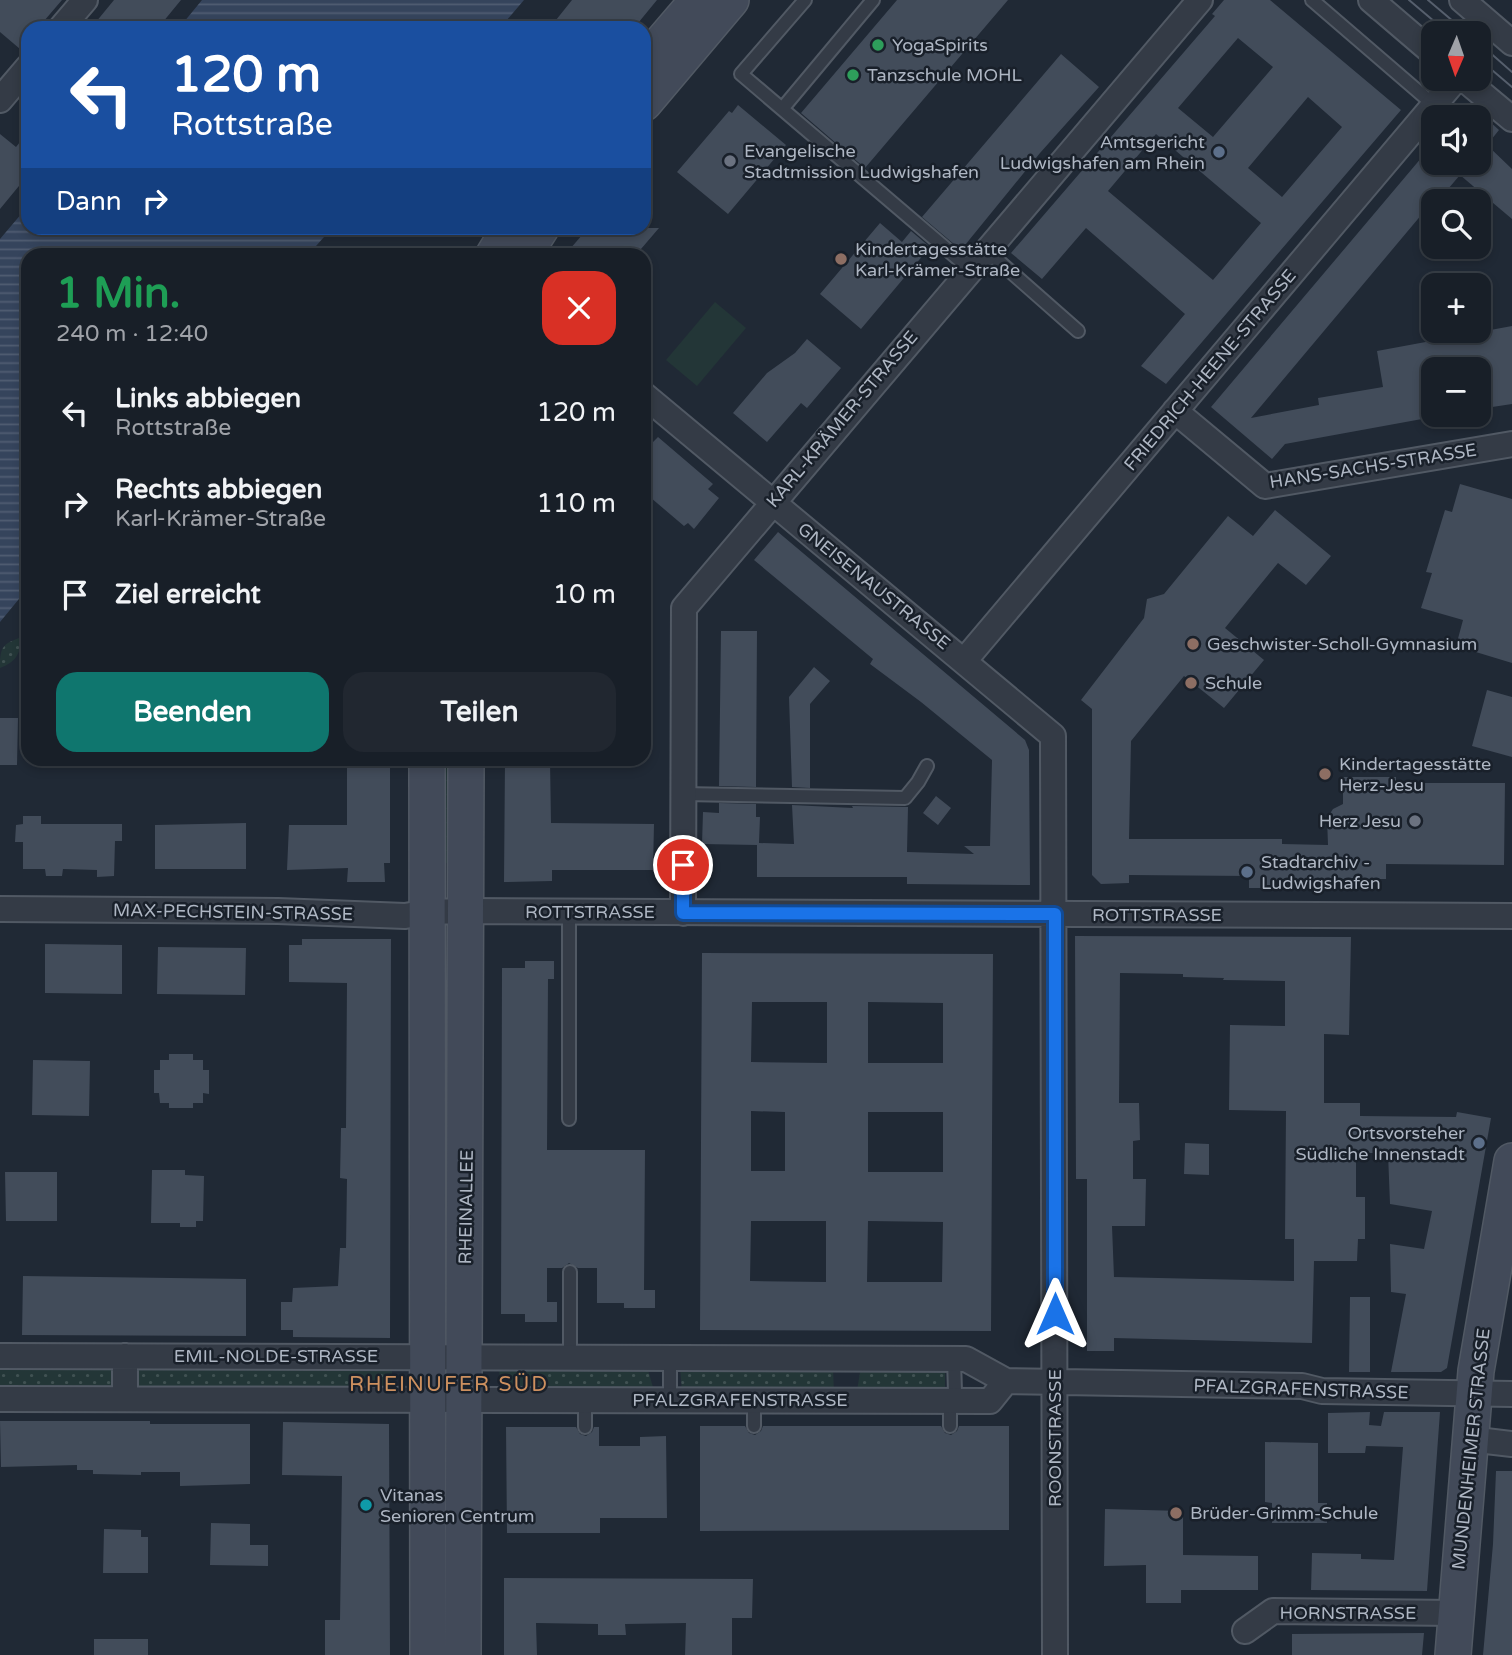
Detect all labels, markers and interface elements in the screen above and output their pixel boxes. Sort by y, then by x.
north arrow [1421,21,1491,91]
map controls [1421,21,1491,427]
place label: YogaSpirits [892,34,988,56]
marker: YogaSpirits [870,37,886,53]
text: 120 m [171,46,321,105]
icon: left [56,49,147,140]
place label: Tanzschule MOHL [867,64,1023,86]
marker: Tanzschule MOHL [845,67,861,83]
button: sound [1421,105,1491,175]
text: Rottstraße [171,106,333,144]
place label: Amtsgericht Ludwigshafen am Rhein [1000,131,1205,174]
place label: Evangelische Stadtmission Ludwigshafen [744,140,979,183]
marker: Amtsgericht Ludwigshafen am Rhein [1211,144,1227,160]
marker: Evangelische Stadtmission Ludwigshafen [722,153,738,169]
icon: right [136,182,174,220]
text: Dann [56,186,122,217]
button: search [1421,189,1491,259]
place label: Kindertagesstätte Karl-Krämer-Straße [855,238,1020,281]
marker: Kindertagesstätte Karl-Krämer-Straße [833,251,849,267]
street label: FRIEDRICH-HEENE-STRASSE [1119,265,1301,475]
text: 1 Min. [56,268,180,319]
button: close [542,271,616,345]
button: + [1421,273,1491,343]
text: 240 m · 12:40 [56,320,208,348]
street label: KARL-KRÄMER-STRASSE [762,326,922,512]
button: − [1421,357,1491,427]
text: Links abbiegen [115,383,301,414]
icon: left [56,394,94,432]
text: 120 m [536,397,616,428]
text: Rottstraße [115,414,231,442]
street label: HANS-SACHS-STRASSE [1268,439,1478,493]
text: Rechts abbiegen [115,474,322,505]
icon: right [56,485,94,523]
text: 110 m [536,488,616,519]
text: Karl-Krämer-Straße [115,505,326,533]
street label: GNEISENAUSTRASSE [793,518,955,654]
icon: arrive [56,576,94,614]
text: Ziel erreicht [115,579,261,610]
text: 10 m [553,579,616,610]
place label: Geschwister-Scholl-Gymnasium [1207,633,1477,655]
marker: Geschwister-Scholl-Gymnasium [1185,636,1201,652]
button: Beenden [56,672,329,752]
button: Teilen [343,672,616,752]
place label: Schule [1205,672,1262,694]
marker: Schule [1183,675,1199,691]
place label: Kindertagesstätte Herz-Jesu [1339,753,1491,796]
marker: Kindertagesstätte Herz-Jesu [1317,766,1333,782]
place label: Herz Jesu [1319,810,1401,832]
marker: Herz Jesu [1407,813,1423,829]
pin [653,835,713,895]
icon: arrive [664,846,702,884]
place label: Stadtarchiv - Ludwigshafen [1261,851,1381,894]
marker: Stadtarchiv - Ludwigshafen [1239,864,1255,880]
street label: MAX-PECHSTEIN-STRASSE [113,899,353,925]
street label: ROTTSTRASSE [525,901,655,923]
street label: ROTTSTRASSE [1092,904,1222,926]
place label: Ortsvorsteher Südliche Innenstadt [1296,1122,1465,1165]
marker: Ortsvorsteher Südliche Innenstadt [1471,1135,1487,1151]
street label: RHEINALLEE [454,1150,478,1264]
position arrow [1018,1277,1092,1351]
street label: MUNDENHEIMER STRASSE [1447,1327,1495,1571]
street label: EMIL-NOLDE-STRASSE [174,1345,378,1367]
street label: ROONSTRASSE [1044,1369,1066,1507]
district label: RHEINUFER SÜD [349,1372,549,1397]
street label: PFALZGRAFENSTRASSE [1193,1374,1409,1404]
street label: PFALZGRAFENSTRASSE [632,1389,848,1411]
place label: Vitanas Senioren Centrum [380,1484,535,1527]
marker: Vitanas Senioren Centrum [358,1497,374,1513]
place label: Brüder-Grimm-Schule [1190,1502,1378,1524]
marker: Brüder-Grimm-Schule [1168,1505,1184,1521]
street label: HORNSTRASSE [1280,1602,1416,1624]

